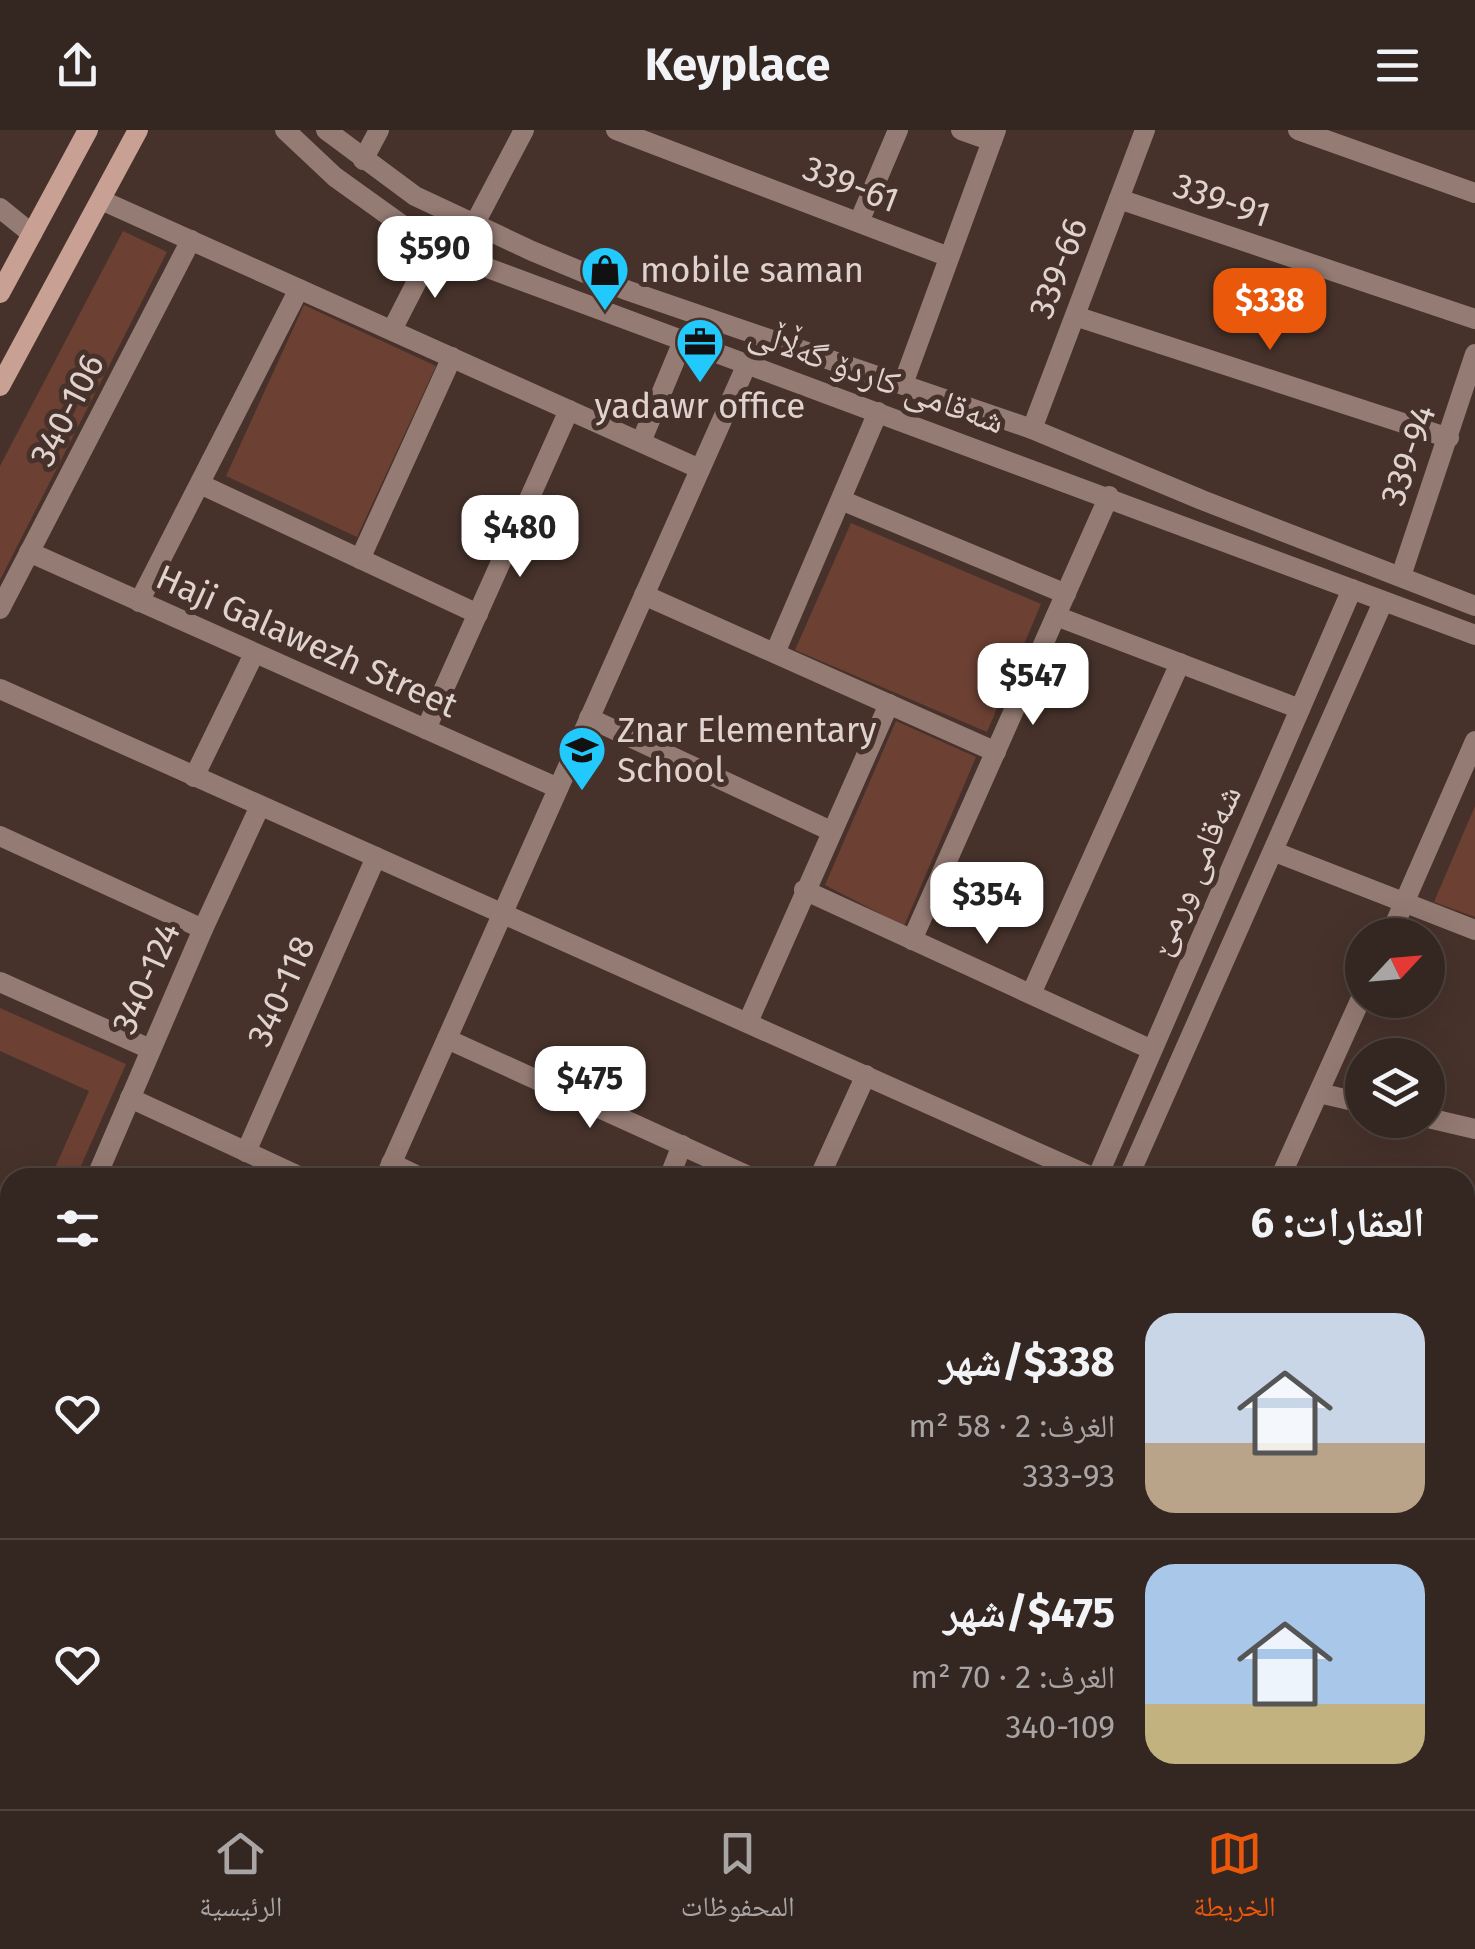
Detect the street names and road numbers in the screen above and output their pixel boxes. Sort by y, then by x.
street label: 339-61 [797,147,905,221]
street label: 339-91 [1168,164,1276,236]
street label: 339-66 [1020,212,1096,324]
street label: شەقامی کاردۆ گەڵاڵی [744,310,1011,443]
street label: 340-106 [21,347,113,473]
street label: 339-94 [1371,399,1445,511]
street label: Haji Galawezh Street [150,556,464,726]
street label: شەقامی ورمێ [1138,779,1250,961]
street label: 340-124 [103,916,189,1040]
street label: 340-118 [238,929,324,1053]

